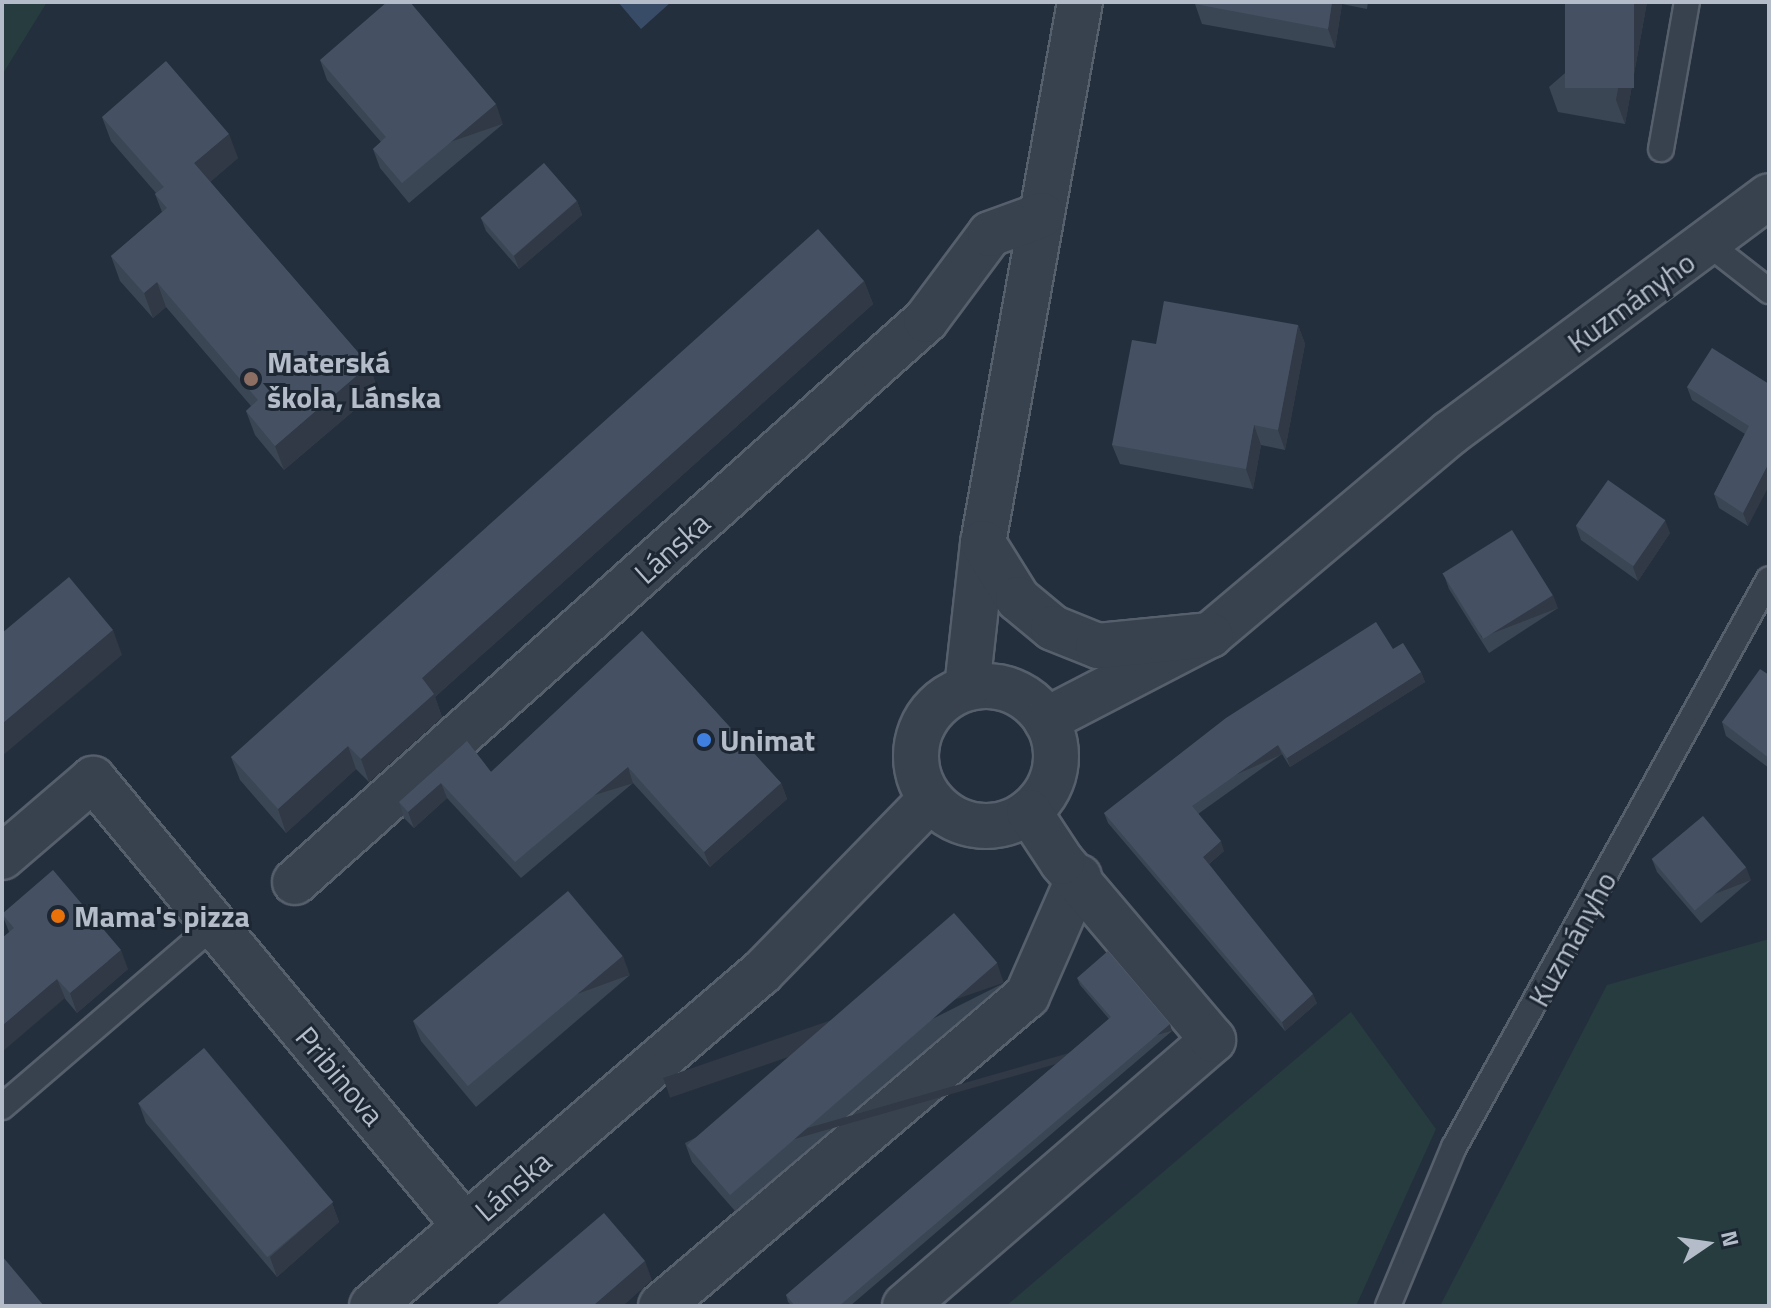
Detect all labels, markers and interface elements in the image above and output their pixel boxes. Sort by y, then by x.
street label: Kuzmányho [1560,244,1702,360]
place label: Materská škola, Lánska [267,344,441,414]
marker: Materská škola, Lánska [242,370,260,388]
street label: Lánska [627,505,717,591]
place label: Unimat [720,722,815,758]
marker: Unimat [695,731,713,749]
street label: Kuzmányho [1520,865,1624,1013]
place label: Mama's pizza [74,898,250,934]
marker: Mama's pizza [49,907,67,925]
street label: Pribinova [288,1019,392,1133]
street label: Lánska [468,1143,558,1229]
north arrow [1667,1204,1747,1284]
text: N [1712,1227,1749,1250]

